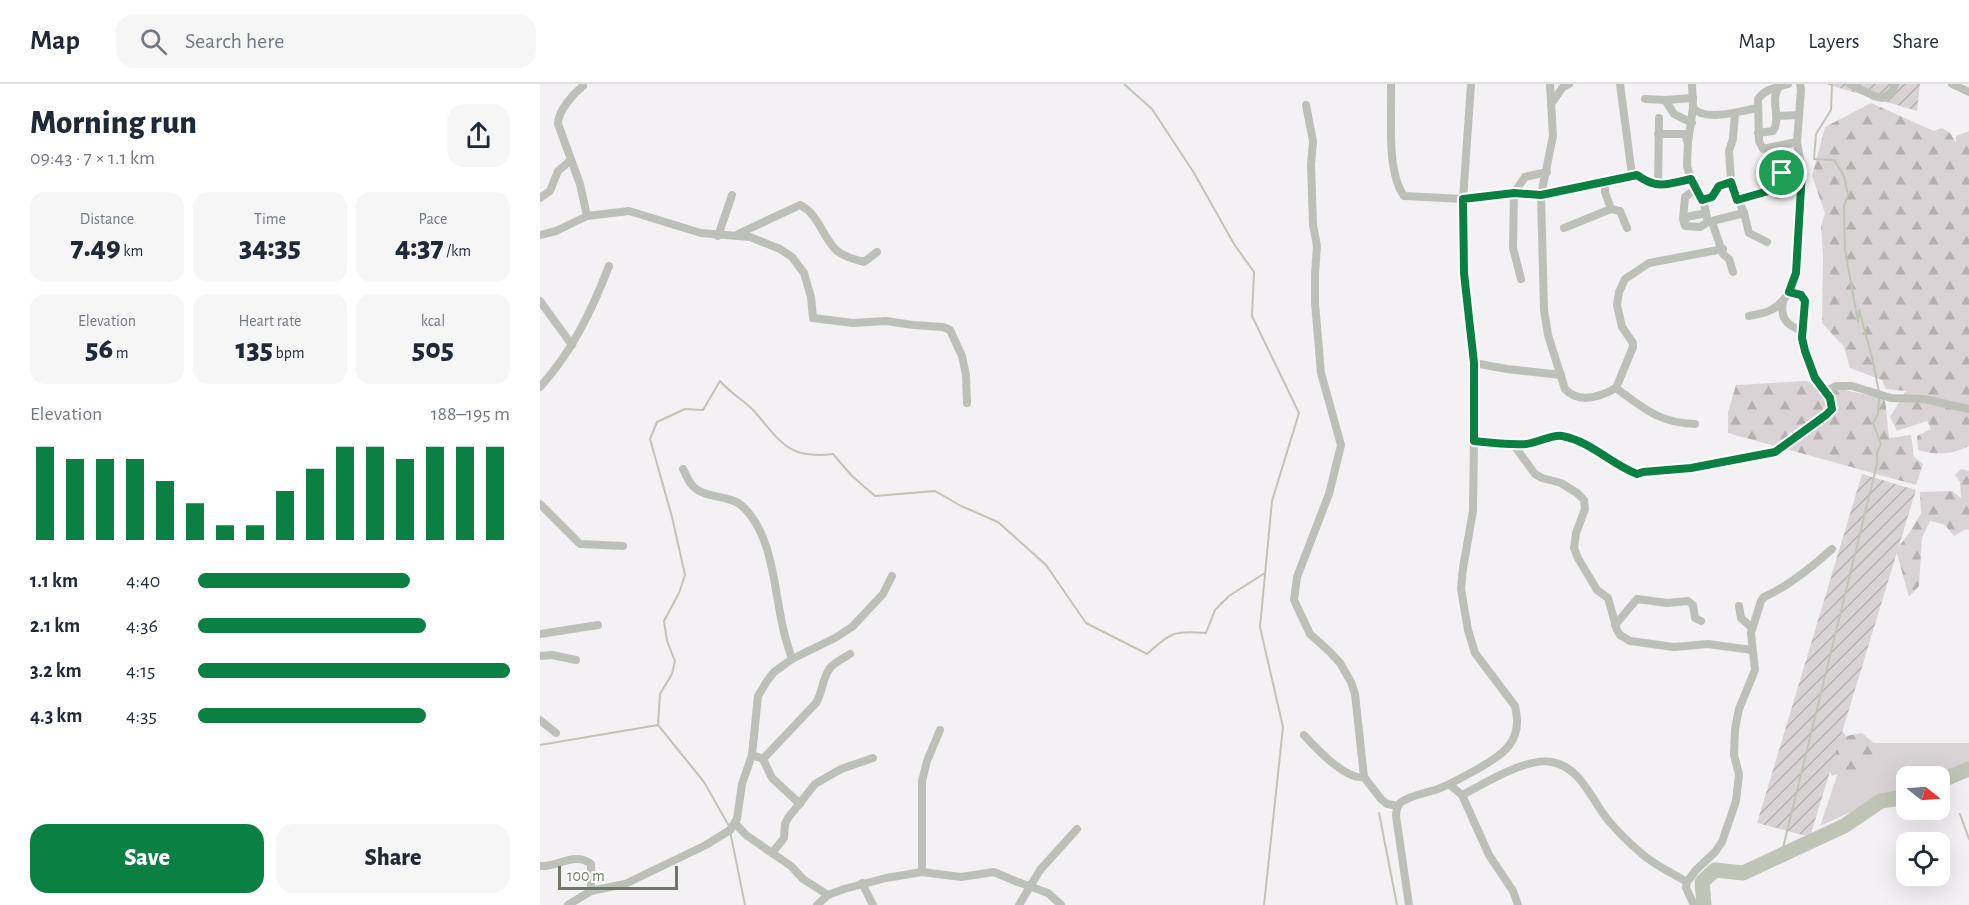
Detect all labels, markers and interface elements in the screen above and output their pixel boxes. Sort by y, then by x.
search box [116,14,536,68]
icon: search [137,25,170,58]
text: Map [30,27,80,55]
text: Search here [185,30,284,52]
text: Map [1739,31,1775,52]
text: Layers [1808,31,1859,52]
text: Share [1892,31,1939,52]
button: share [447,104,510,167]
text: Morning run [30,107,197,140]
pin [1756,147,1807,198]
text: 09:43 · 7 × 1.1 km [30,148,155,168]
icon: arrive [1765,156,1798,189]
text: Distance [80,211,134,227]
text: Time [254,211,286,227]
text: Pace [419,211,447,227]
text: 7.49 [71,232,121,262]
text: 34:35 [239,232,301,262]
text: 4:37 [395,232,444,262]
text: km [121,243,143,259]
text: /km [444,243,471,259]
text: Elevation [78,313,136,329]
text: Heart rate [239,313,301,329]
text: kcal [421,313,445,329]
text: 56 [85,334,113,364]
text: 135 [235,334,273,364]
text: 505 [412,334,454,364]
text: m [113,345,129,361]
text: bpm [273,345,305,361]
text: Elevation [30,404,102,424]
text: 188–195 m [431,404,510,424]
text: 1.1 km [30,571,78,591]
text: 4:40 [126,571,160,591]
text: 2.1 km [30,616,80,636]
text: 4:36 [126,616,158,636]
text: 3.2 km [30,661,82,681]
text: 4:15 [126,661,155,681]
text: 4.3 km [30,706,82,726]
text: 4:35 [126,706,157,726]
north arrow [1896,766,1950,820]
map controls [1896,766,1950,886]
button: Save [30,824,264,893]
button: Share [276,824,510,893]
button: locate [1896,832,1950,886]
scale bar [558,863,678,890]
text: 100 m [567,868,605,884]

